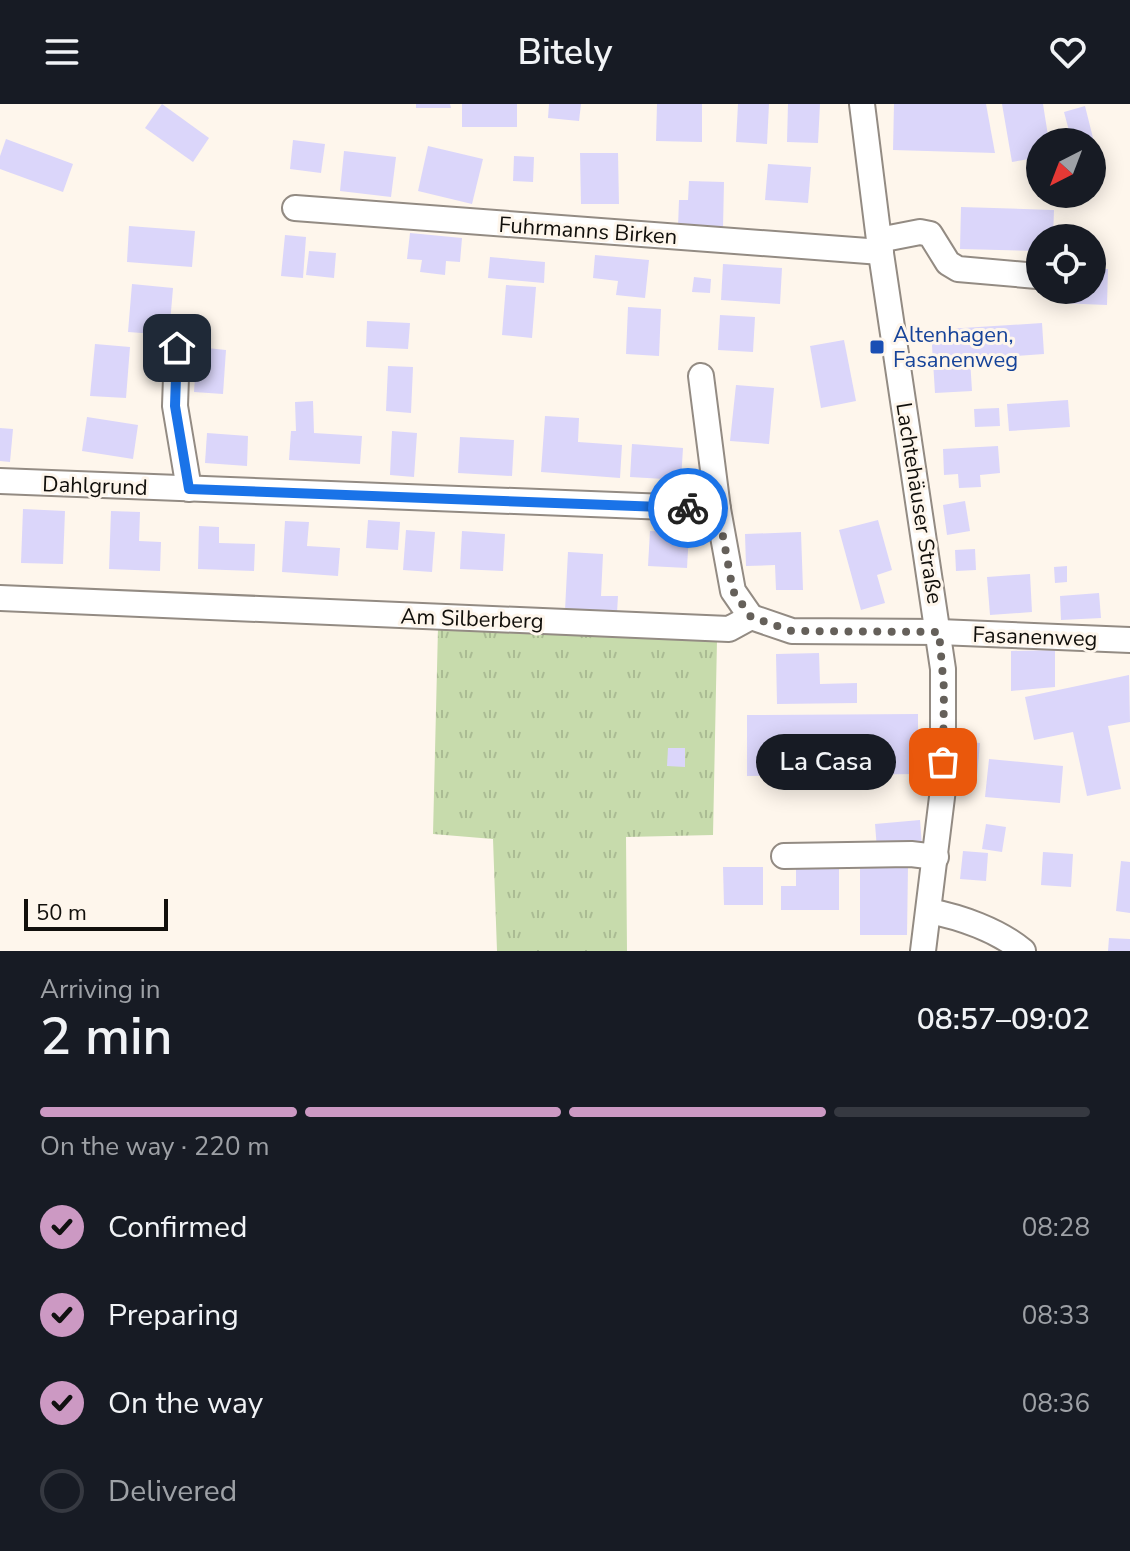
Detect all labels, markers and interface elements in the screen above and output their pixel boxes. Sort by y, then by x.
text: Bitely [518,28,612,77]
icon: menu [40,30,84,74]
icon: heart [1046,30,1090,74]
north arrow [1026,128,1106,208]
map controls [1026,128,1106,304]
street label: Fuhrmanns Birken [498,210,678,252]
button: locate [1026,224,1106,304]
pin [143,314,211,382]
place label: Altenhagen, Fasanenweg [893,320,1018,375]
icon: home [155,326,199,370]
marker: Altenhagen, Fasanenweg [868,338,886,356]
street label: Lachtehäuser Straße [888,400,950,606]
courier [648,468,728,548]
street label: Dahlgrund [42,469,148,503]
icon: bike [666,486,710,530]
street label: Am Silberberg [400,602,544,636]
street label: Fasanenweg [972,620,1098,654]
pin [909,728,977,796]
callout: La Casa [755,734,895,790]
icon: bag [921,740,965,784]
text: La Casa [780,744,872,779]
scale bar [24,895,168,931]
text: 50 m [36,898,87,928]
text: Arriving in [40,972,161,1007]
text: 08:57–09:02 [917,999,1090,1040]
text: 2 min [40,1001,173,1072]
text: On the way · 220 m [40,1129,269,1164]
icon: check [40,1205,84,1249]
text: Confirmed [108,1207,248,1248]
text: 08:28 [1022,1210,1090,1245]
icon: check [40,1293,84,1337]
text: Preparing [108,1295,239,1336]
text: 08:33 [1022,1298,1090,1333]
icon: check [40,1381,84,1425]
text: On the way [108,1383,263,1424]
text: 08:36 [1022,1386,1090,1421]
text: Delivered [108,1471,237,1512]

